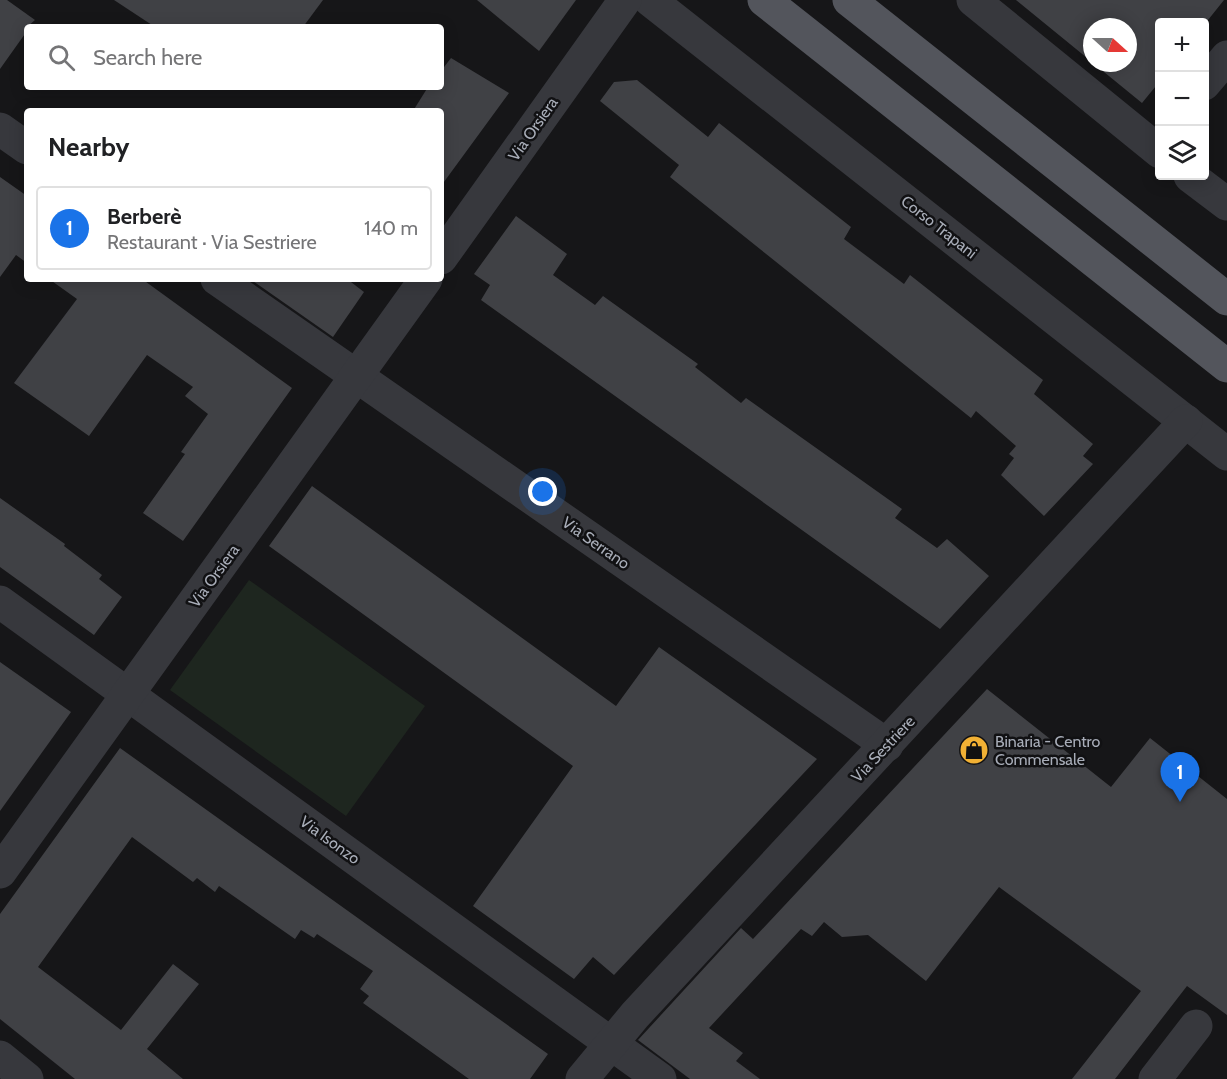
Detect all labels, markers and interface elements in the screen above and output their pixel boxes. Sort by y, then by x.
north arrow [1083,18,1137,72]
map controls [1155,18,1209,180]
button: + [1155,18,1209,72]
search box [24,24,444,90]
icon: search [45,41,78,74]
text: Search here [93,44,202,71]
button: − [1155,72,1209,126]
street label: Via Orsiera [504,93,562,164]
button: layers [1155,126,1209,180]
text: Nearby [48,131,129,163]
street label: Corso Trapani [897,191,981,263]
text: Berberè [107,203,182,230]
text: 1 [66,216,73,240]
text: 140 m [364,216,418,240]
text: Restaurant · Via Sestriere [107,230,317,254]
your location [528,477,557,506]
street label: Via Serrano [559,513,634,573]
street label: Via Orsiera [185,541,243,611]
street label: Via Sestriere [847,712,919,786]
place label: Binaria - Centro Commensale [995,732,1100,769]
shop icon: Binaria - Centro Commensale [958,734,990,766]
pin: 1 [1160,752,1200,802]
street label: Via Isonzo [296,812,364,868]

